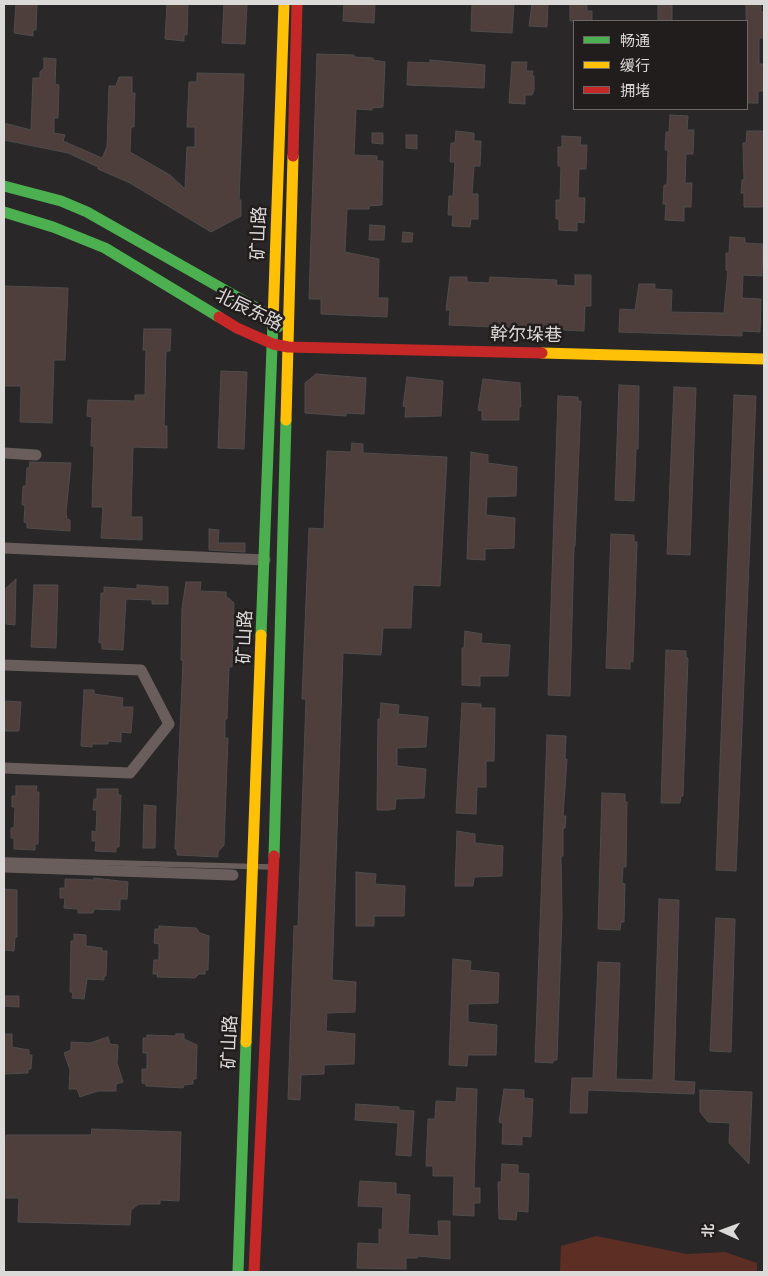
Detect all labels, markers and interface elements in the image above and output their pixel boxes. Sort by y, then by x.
legend [573,20,748,110]
text: 畅通 [620,31,650,50]
text: 缓行 [620,56,650,75]
text: 拥堵 [620,81,650,100]
street label: 矿山路 [247,206,271,260]
street label: 北辰东路 [212,285,286,335]
street label: 幹尔垛巷 [490,324,562,346]
street label: 矿山路 [233,610,257,664]
street label: 矿山路 [218,1015,242,1069]
north arrow [698,1206,748,1256]
text: 北 [699,1223,717,1238]

